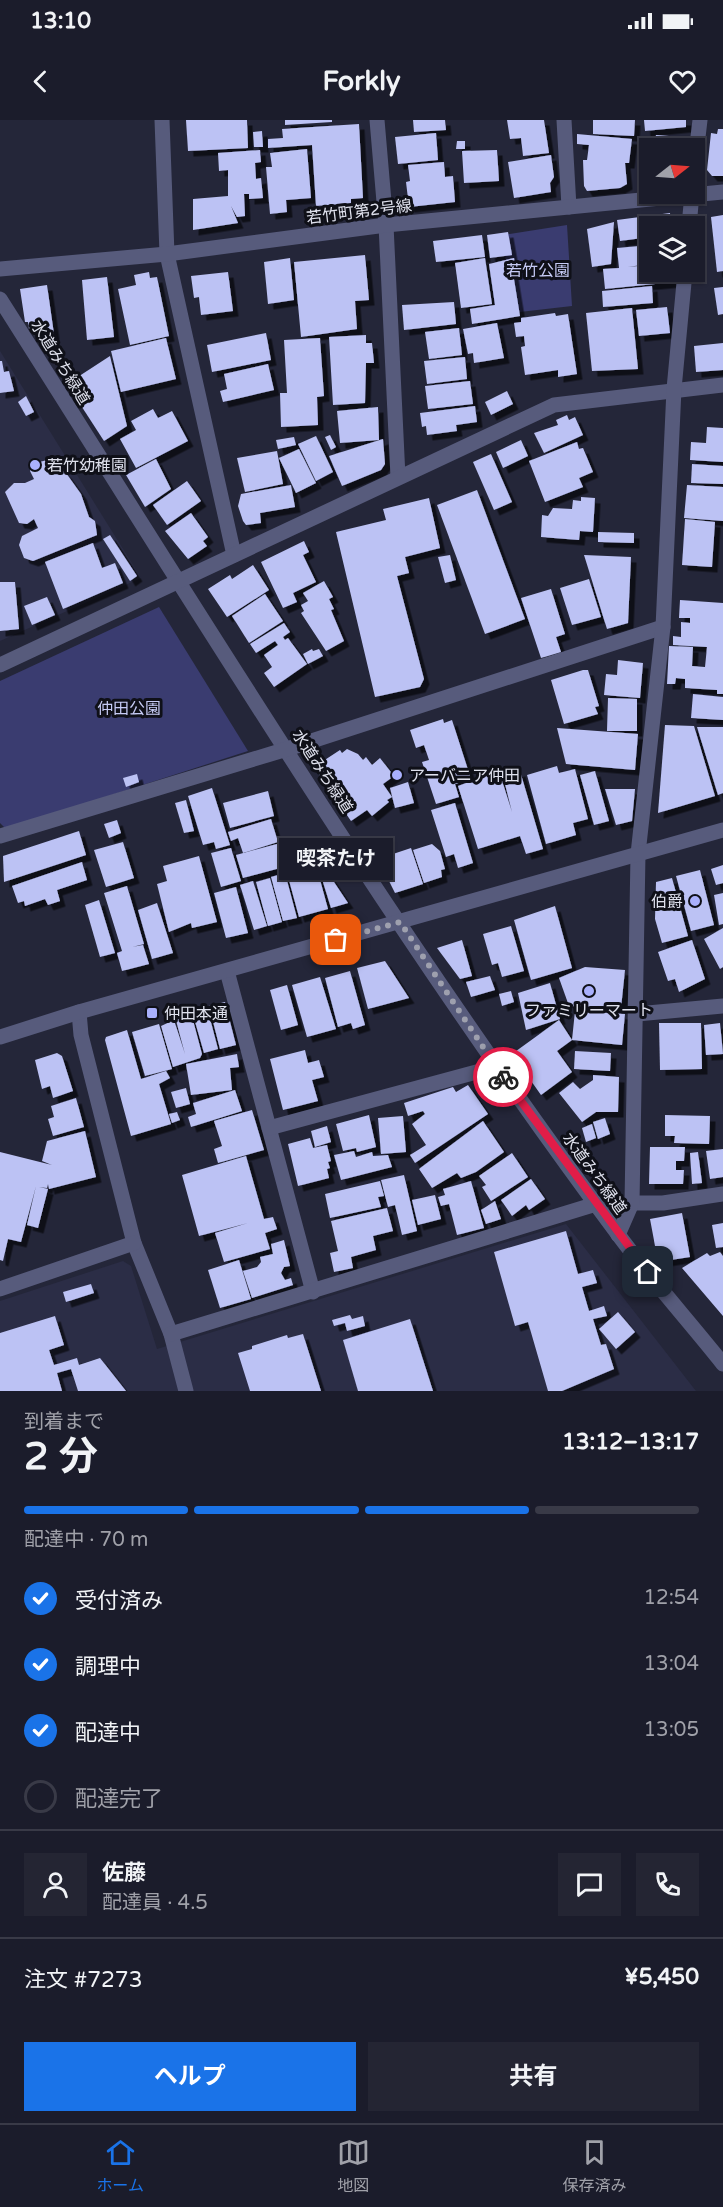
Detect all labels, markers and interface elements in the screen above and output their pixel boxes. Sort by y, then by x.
text: 13:10 [30,8,91,34]
icon: back [24,65,57,98]
text: Forkly [322,65,401,98]
icon: heart [666,65,699,98]
north arrow [639,138,705,204]
map controls [639,138,705,282]
street label: 若竹町第2号線 [305,196,413,228]
button: layers [639,216,705,282]
park label: 若竹公園 [506,261,570,281]
street label: 水道みち緑道 [26,317,94,409]
place label: 若竹幼稚園 [47,456,127,476]
marker: 若竹幼稚園 [28,458,42,472]
park label: 仲田公園 [97,699,161,719]
street label: 水道みち緑道 [288,726,357,817]
place label: アーバニア仲田 [409,766,520,786]
marker: アーバニア仲田 [390,768,404,782]
callout: 喫茶たけ [279,838,393,880]
text: 喫茶たけ [296,847,376,871]
place label: 伯爵 [651,892,683,912]
marker: 伯爵 [688,894,702,908]
pin [310,914,361,965]
icon: bag [319,923,352,956]
marker: ファミリーマート [582,984,596,998]
place label: ファミリーマート [525,1001,653,1021]
place label: 仲田本通 [164,1004,228,1024]
marker: 仲田本通 [145,1006,159,1020]
courier [473,1047,533,1107]
icon: bike [487,1061,520,1094]
street label: 水道みち緑道 [558,1129,630,1218]
pin [622,1246,673,1297]
icon: home [631,1255,664,1288]
text: 到着まで [24,1410,104,1434]
text: 13:12–13:17 [562,1429,699,1455]
text: 2 分 [24,1433,98,1480]
text: 配達中 · 70 m [24,1528,148,1552]
icon: check [24,1582,57,1615]
text: 12:54 [644,1586,699,1610]
text: 受付済み [75,1588,163,1614]
icon: check [24,1648,57,1681]
text: 13:04 [644,1652,699,1676]
text: 調理中 [75,1654,141,1680]
icon: check [24,1714,57,1747]
text: 13:05 [644,1718,699,1742]
text: 配達中 [75,1720,141,1746]
text: 配達完了 [75,1786,163,1812]
button: person [24,1853,87,1916]
button: chat [558,1853,621,1916]
button: phone [636,1853,699,1916]
text: 佐藤 [102,1860,146,1886]
text: 配達員 · 4.5 [102,1891,208,1915]
text: ¥5,450 [624,1964,699,1990]
text: 注文 #7273 [24,1967,142,1993]
button: ヘルプ [24,2042,356,2111]
button: 共有 [368,2042,699,2111]
tab: ホーム [96,2136,144,2196]
tab: 地図 [337,2136,370,2196]
tab: 保存済み [563,2136,627,2196]

